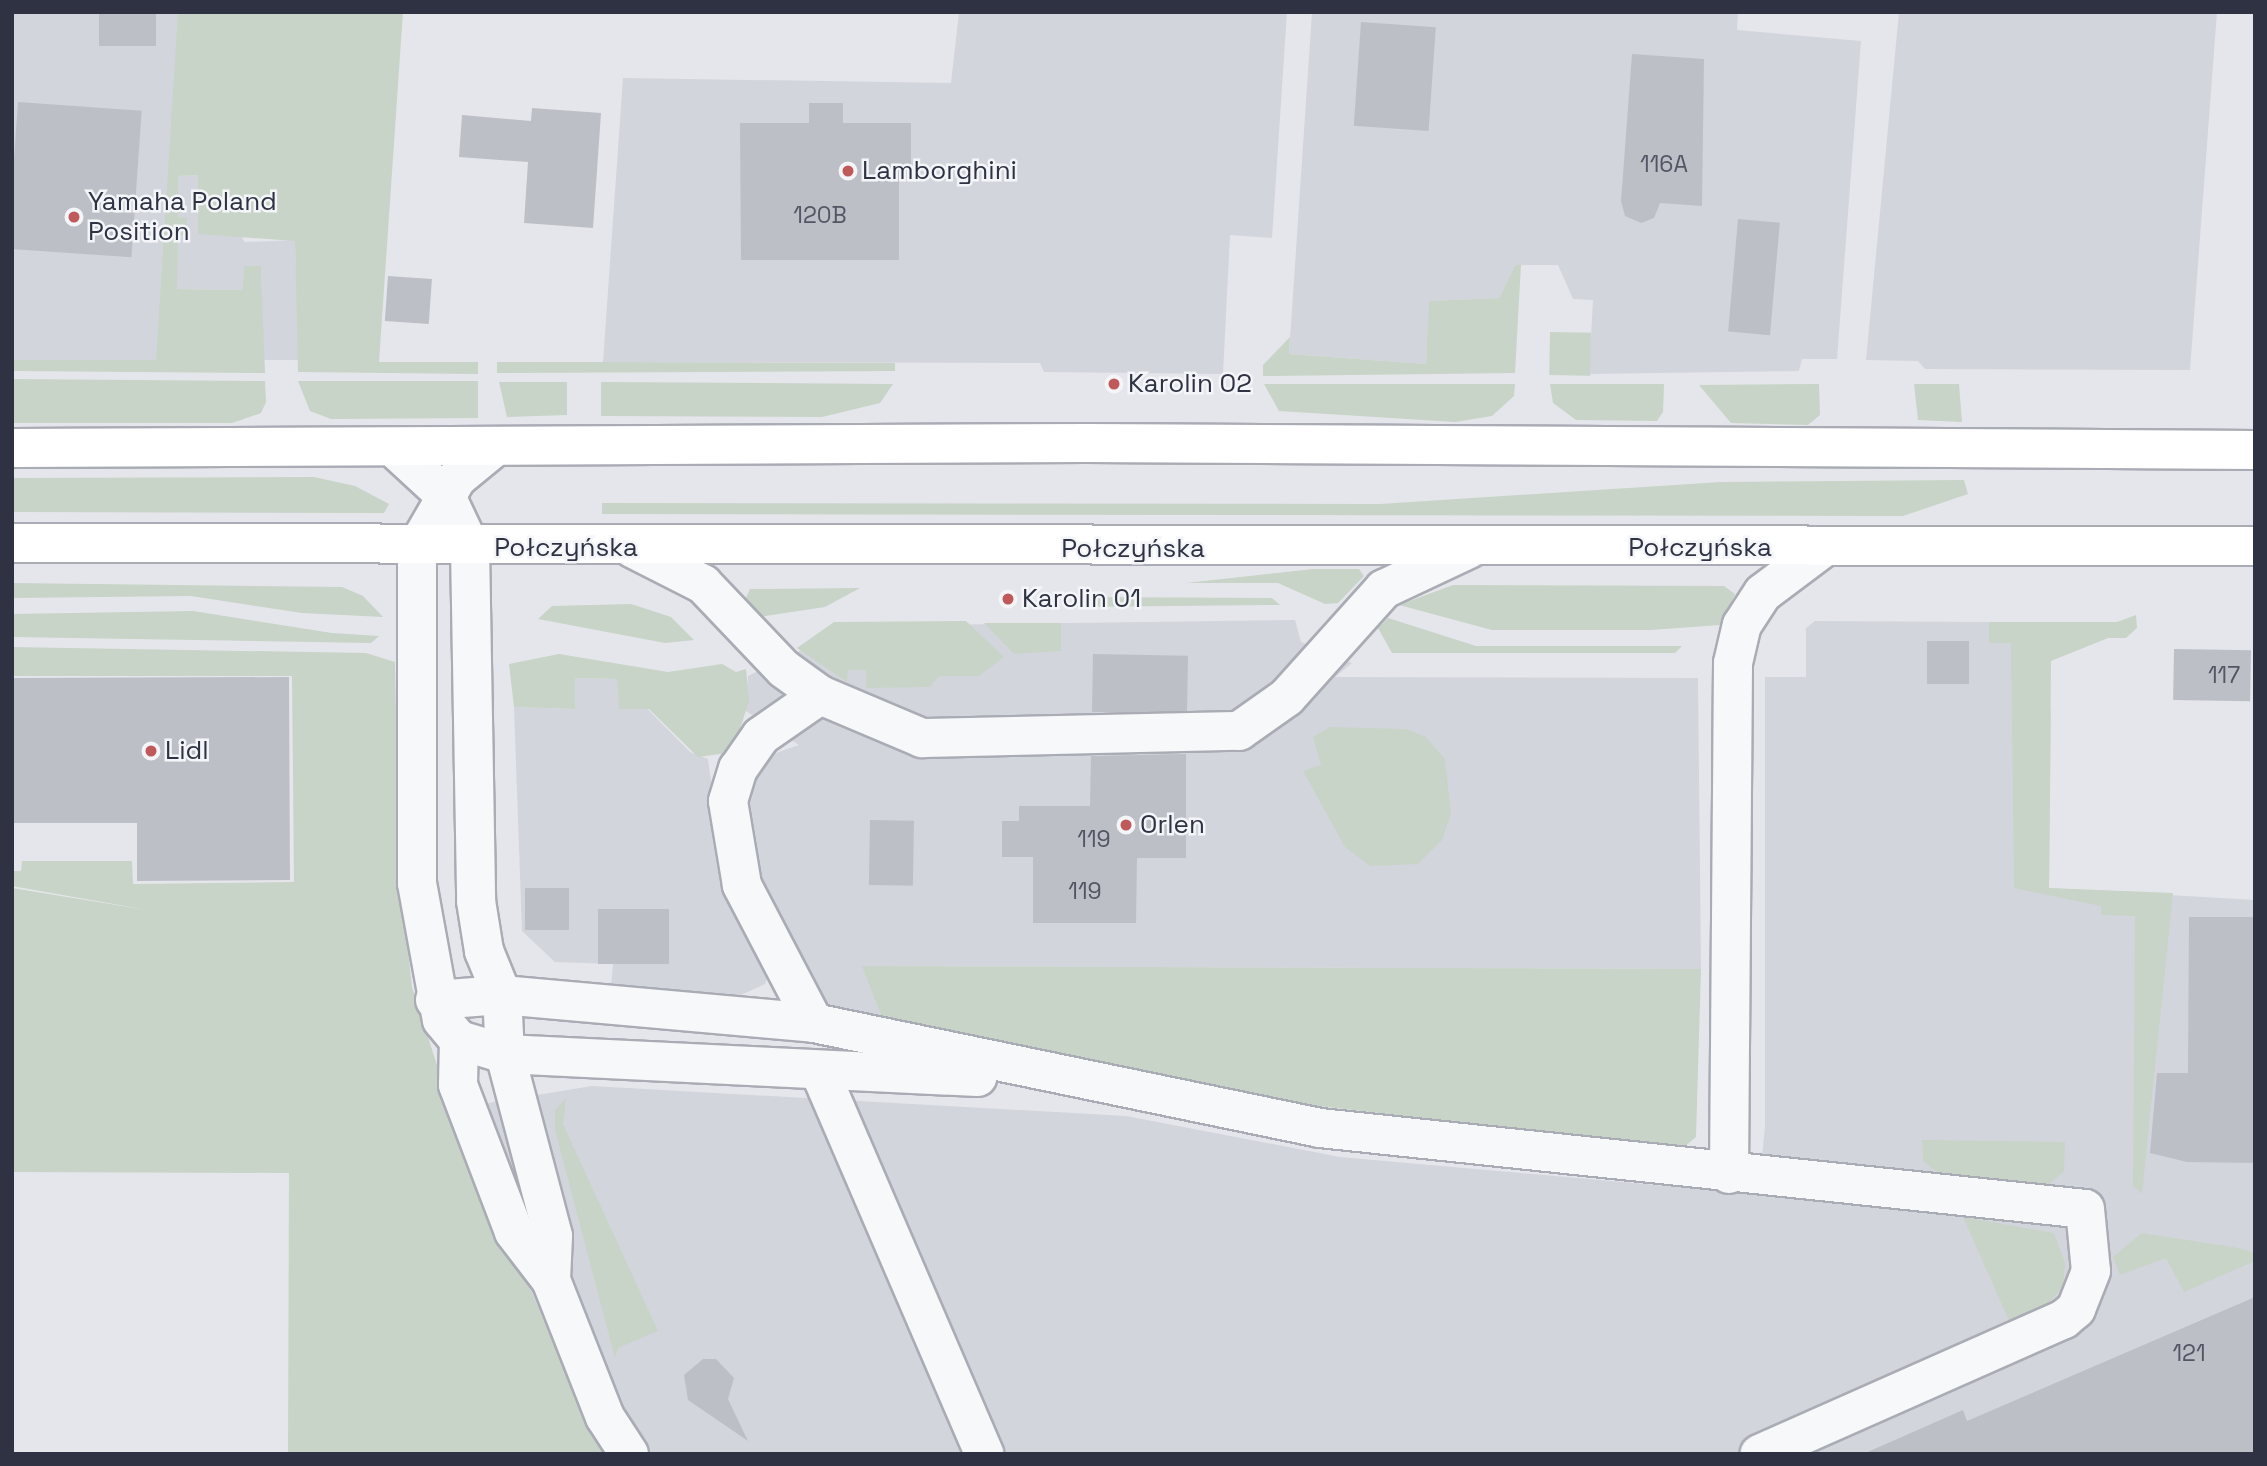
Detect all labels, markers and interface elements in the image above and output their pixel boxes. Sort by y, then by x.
house number: 116A [1640,150,1688,178]
place label: Lamborghini [862,155,1017,187]
marker: Lamborghini [840,163,856,179]
place label: Yamaha Poland Position [88,186,277,248]
house number: 120B [793,201,847,229]
marker: Yamaha Poland Position [66,209,82,225]
place label: Karolin 02 [1128,368,1252,400]
marker: Karolin 02 [1106,376,1122,392]
street label: Połczyńska [494,532,638,564]
street label: Połczyńska [1628,532,1772,564]
street label: Połczyńska [1061,533,1205,565]
place label: Karolin 01 [1022,583,1141,615]
marker: Karolin 01 [1000,591,1016,607]
house number: 117 [2208,661,2240,689]
place label: Lidl [165,735,209,767]
marker: Lidl [143,743,159,759]
place label: Orlen [1140,809,1205,841]
marker: Orlen [1118,817,1134,833]
house number: 119 [1077,825,1111,853]
house number: 119 [1068,877,1102,905]
house number: 121 [2172,1339,2206,1367]

